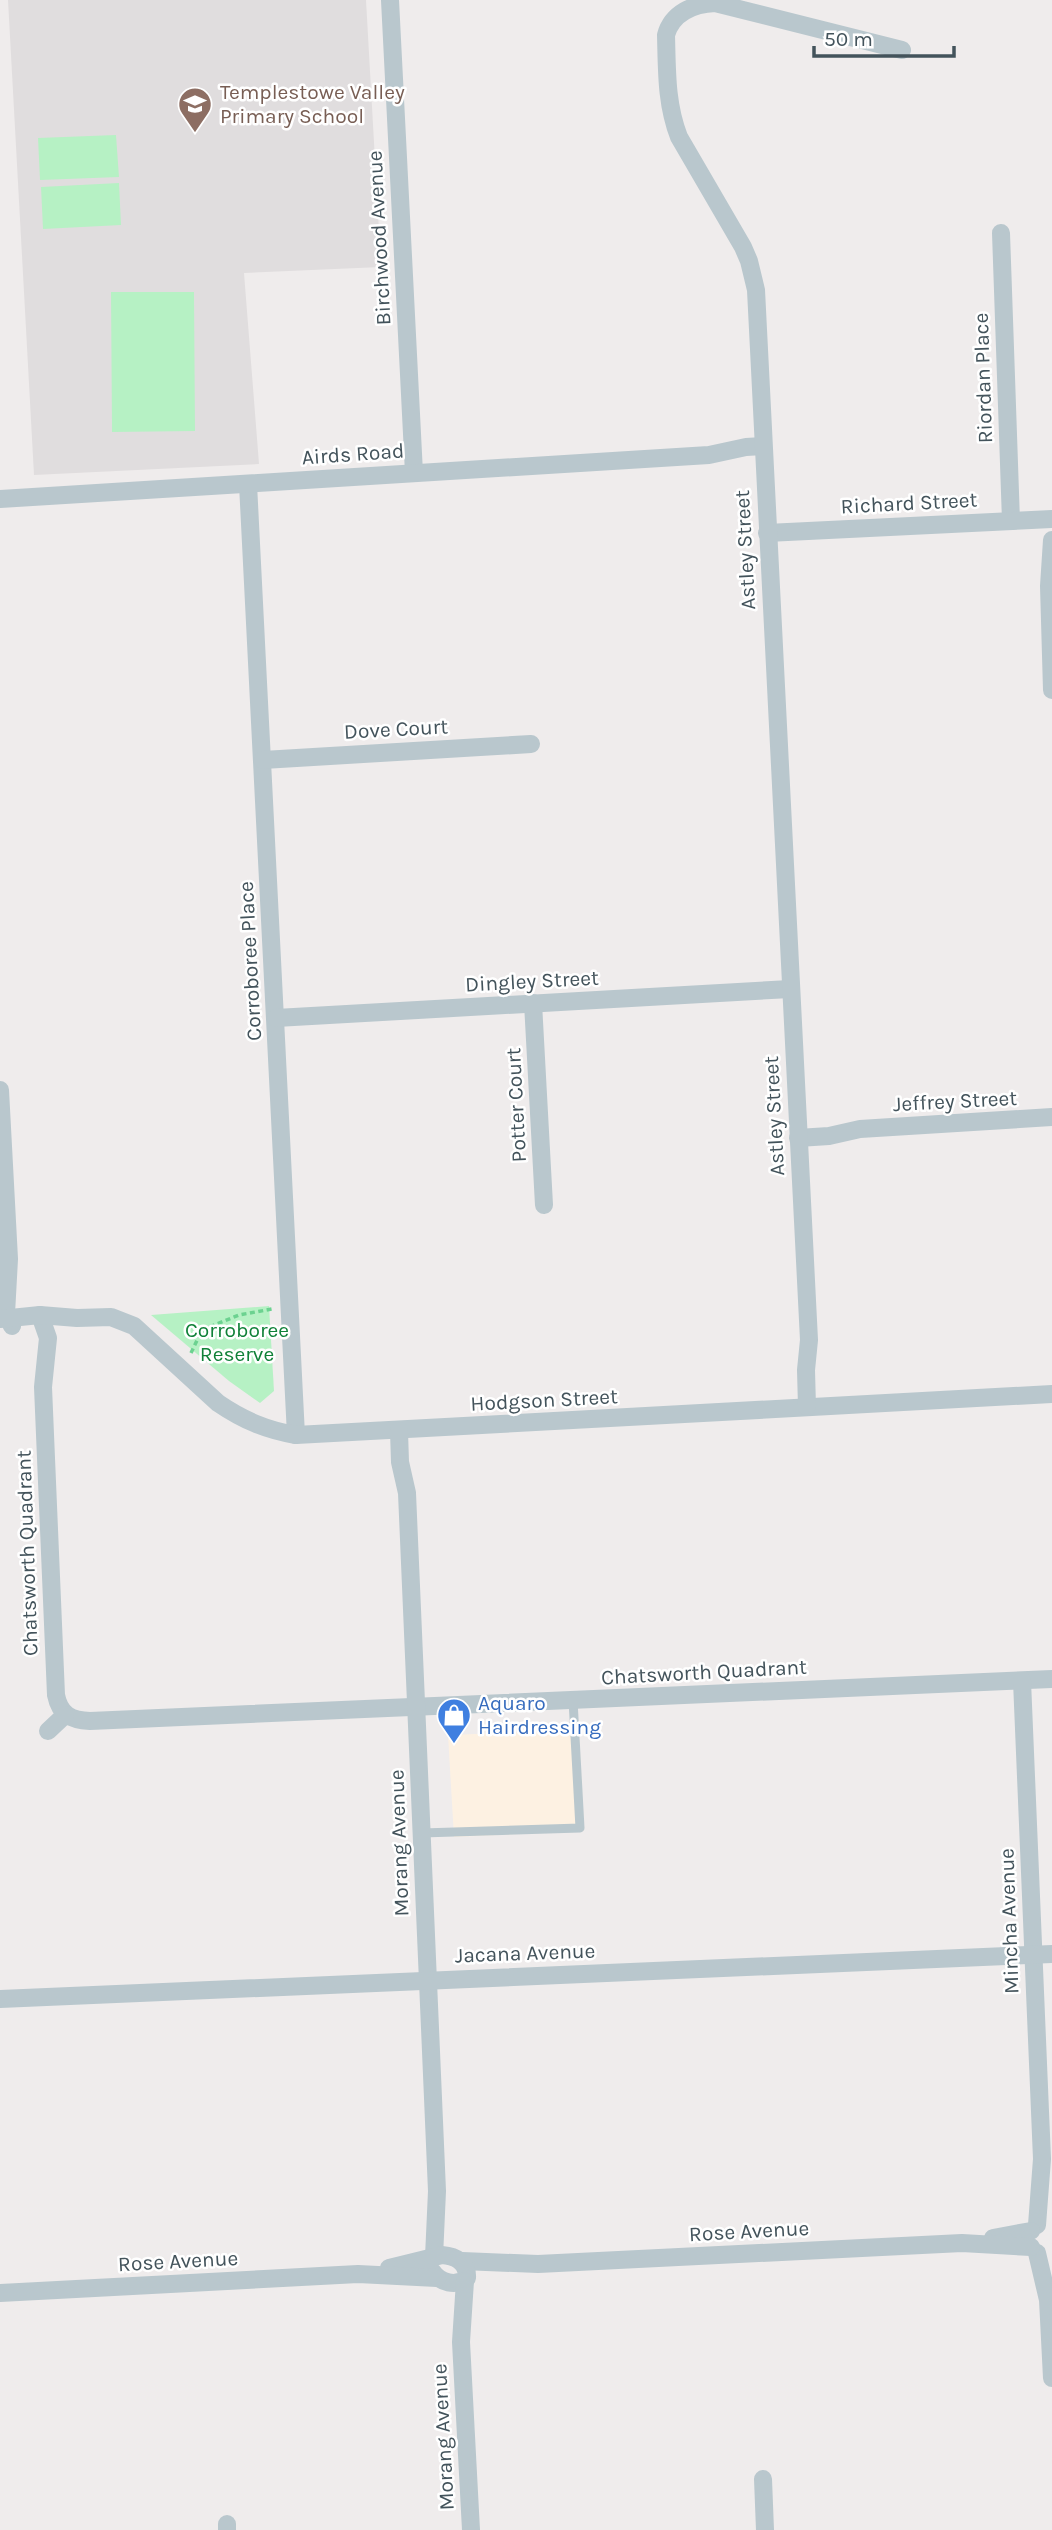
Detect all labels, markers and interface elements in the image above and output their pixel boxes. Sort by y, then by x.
scale bar [814,14,954,58]
text: 50 m [824,27,873,51]
place label: Templestowe Valley Primary School [220,80,405,128]
school or university icon: Templestowe Valley Primary School [176,85,214,134]
street label: Birchwood Avenue [362,150,396,326]
street label: Riordan Place [969,312,997,444]
street label: Airds Road [301,438,405,470]
street label: Richard Street [840,487,978,519]
street label: Astley Street [730,489,760,611]
street label: Dove Court [343,714,449,744]
street label: Corroboree Place [234,881,266,1041]
street label: Dingley Street [465,966,599,996]
street label: Potter Court [501,1047,531,1163]
street label: Astley Street [759,1055,789,1177]
street label: Jeffrey Street [892,1086,1018,1116]
park label: Corroboree Reserve [185,1318,289,1366]
street label: Hodgson Street [470,1384,618,1416]
street label: Chatsworth Quadrant [11,1450,43,1656]
street label: Chatsworth Quadrant [601,1655,808,1689]
place label: Aquaro Hairdressing [478,1691,601,1739]
shop icon: Aquaro Hairdressing [435,1696,473,1745]
street label: Morang Avenue [384,1769,414,1917]
street label: Mincha Avenue [994,1848,1024,1994]
street label: Jacana Avenue [454,1939,596,1967]
street label: Rose Avenue [688,2216,810,2246]
street label: Rose Avenue [117,2246,239,2276]
street label: Morang Avenue [427,2363,459,2511]

